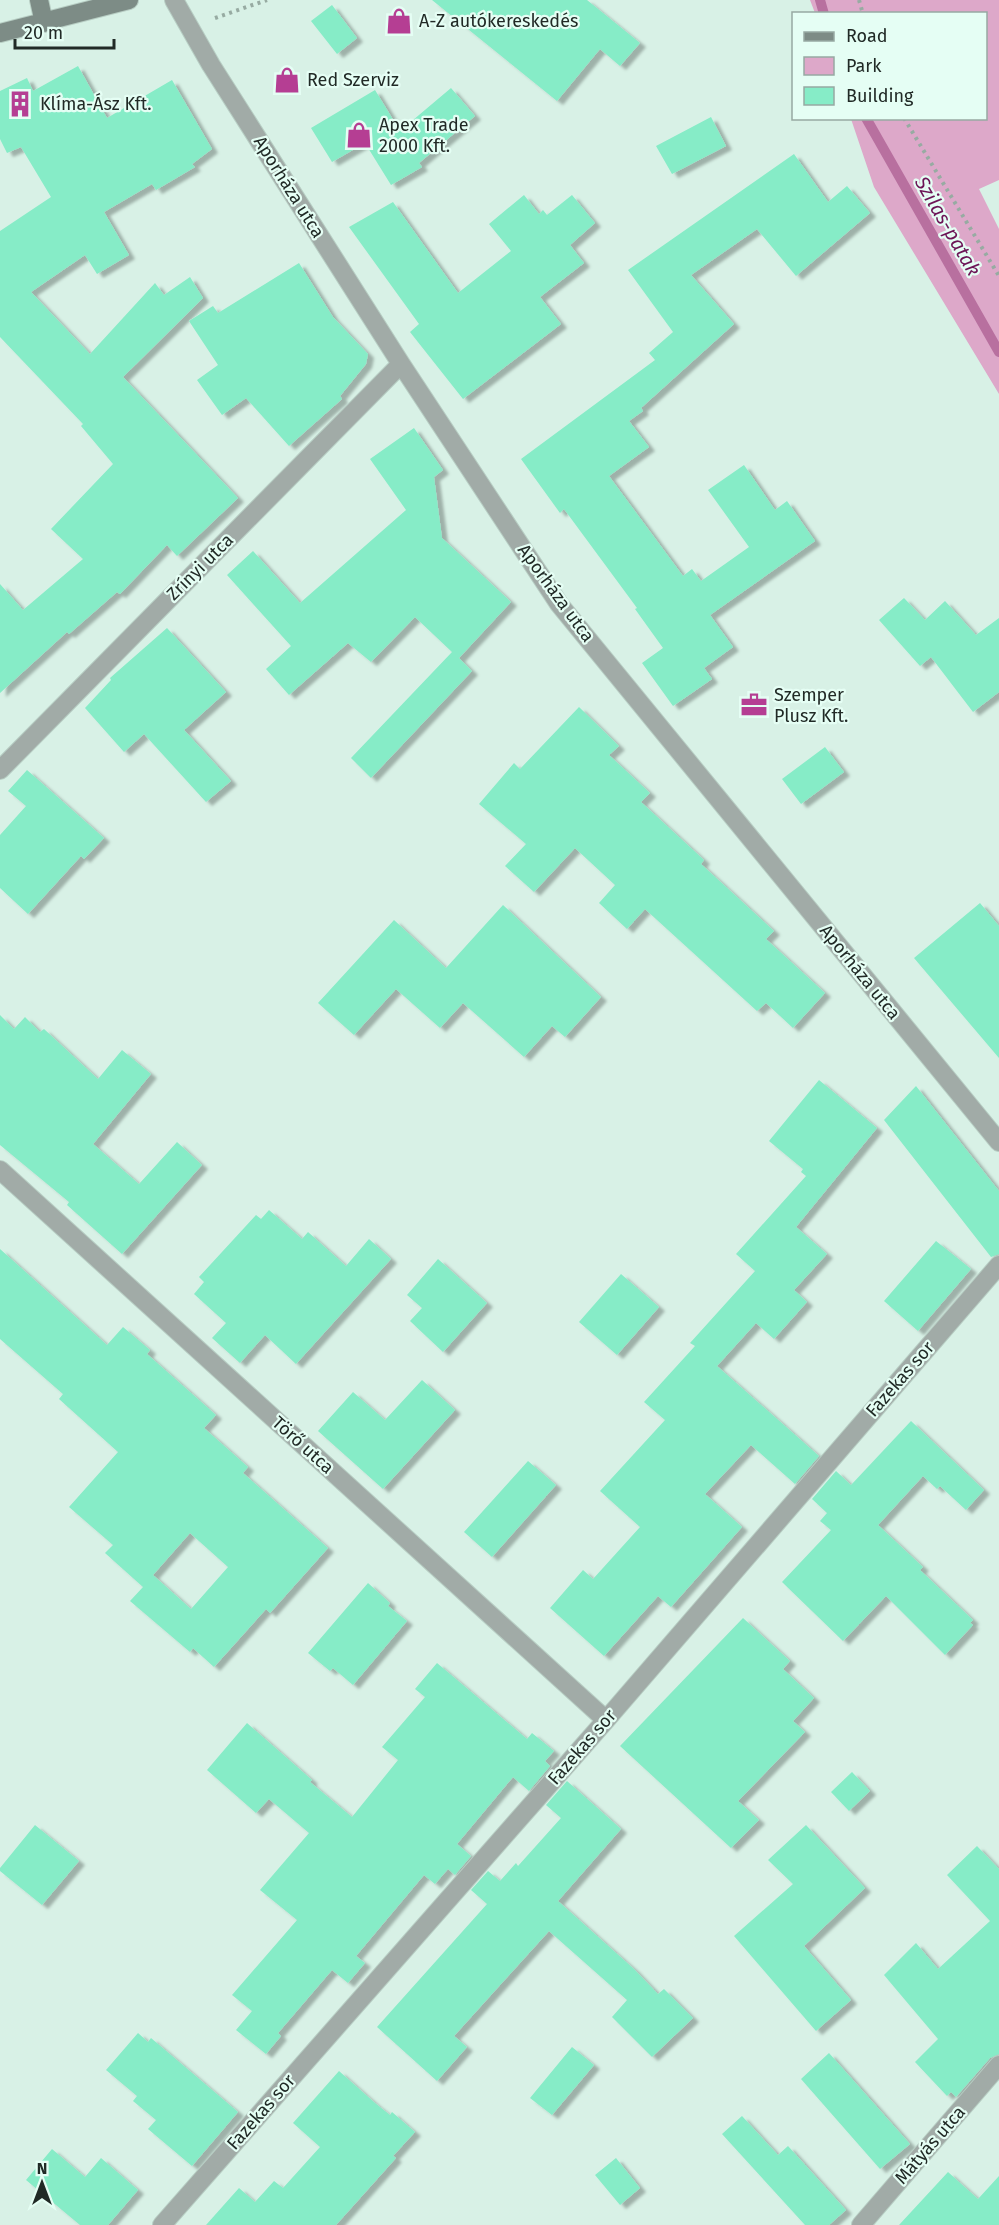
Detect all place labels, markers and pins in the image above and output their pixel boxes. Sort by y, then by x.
shop icon: A-Z autókereskedés [384,6,414,36]
place label: A-Z autókereskedés [419,10,578,32]
shop icon: Red Szerviz [272,65,302,95]
place label: Red Szerviz [307,69,399,91]
building icon: Klíma-Ász Kft. [5,89,35,119]
place label: Klíma-Ász Kft. [40,92,152,115]
place label: Apex Trade 2000 Kft. [379,114,469,157]
shop icon: Apex Trade 2000 Kft. [344,120,374,150]
place label: Szemper Plusz Kft. [774,684,848,727]
office icon: Szemper Plusz Kft. [739,690,769,720]

